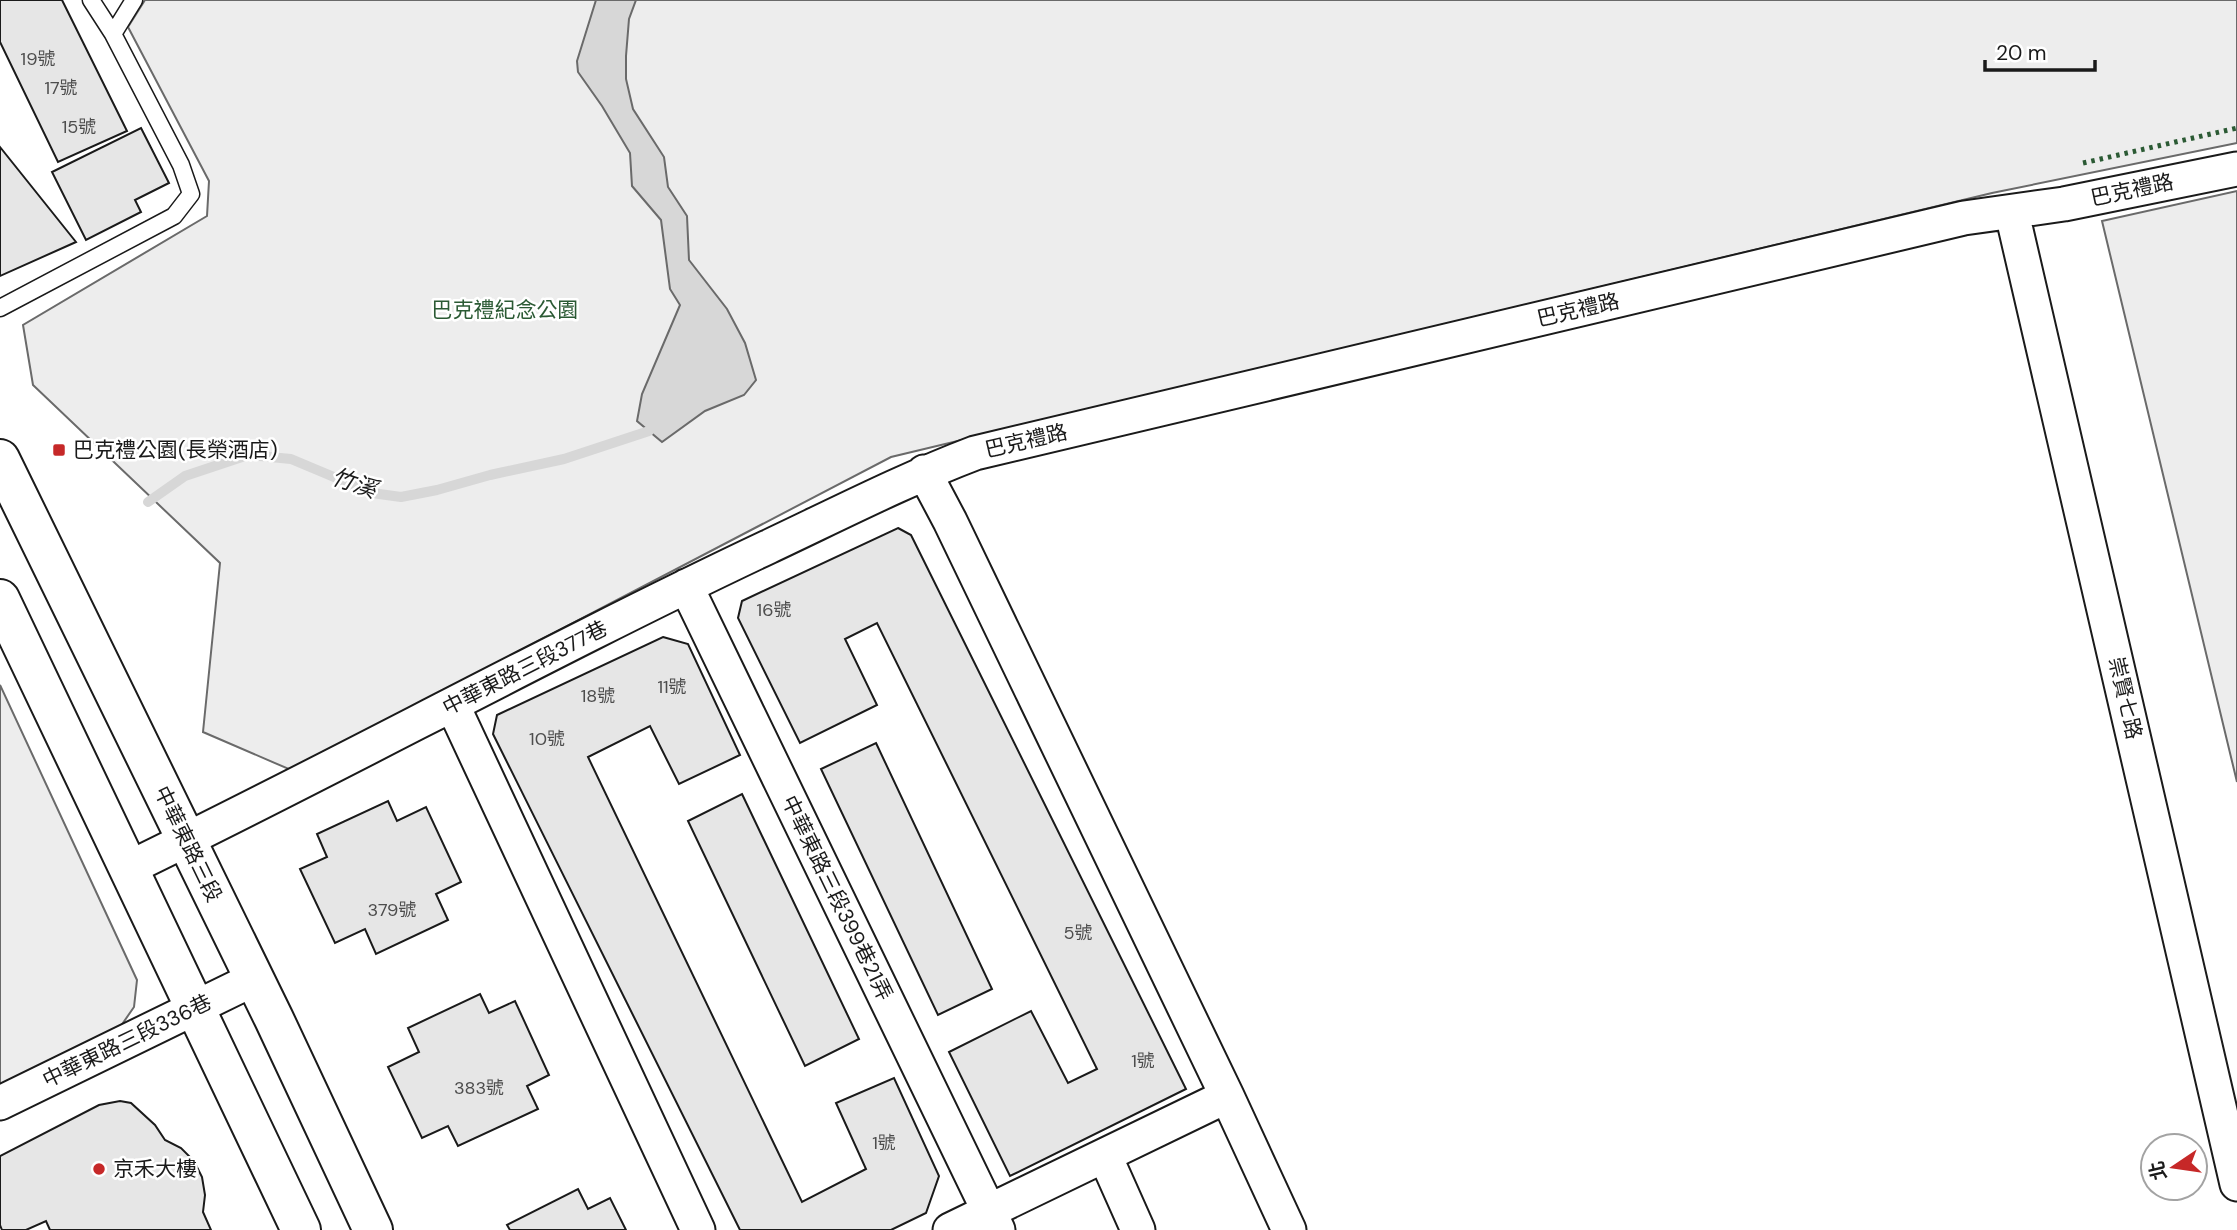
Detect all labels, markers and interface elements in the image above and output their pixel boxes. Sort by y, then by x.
scale bar [1985,28,2095,72]
text: 20 m [1996,39,2047,67]
house number: 19號 [21,47,55,71]
house number: 17號 [44,76,78,100]
house number: 15號 [62,115,96,139]
street label: 巴克禮路 [2088,168,2176,212]
street label: 巴克禮路 [1534,287,1622,333]
park label: 巴克禮紀念公園 [432,296,579,324]
street label: 巴克禮路 [982,418,1070,464]
place label: 巴克禮公園(長榮酒店) [73,436,278,464]
marker: 巴克禮公園(長榮酒店) [51,442,67,458]
water label: 竹溪 [327,461,383,506]
house number: 16號 [757,598,791,622]
street label: 中華東路三段377巷 [438,614,612,722]
street label: 崇賢七路 [2102,654,2148,742]
house number: 11號 [657,675,687,699]
house number: 18號 [581,684,615,708]
house number: 10號 [529,727,565,751]
street label: 中華東路三段 [148,781,228,907]
street label: 中華東路三段399巷21弄 [775,791,899,1005]
house number: 379號 [368,898,416,922]
house number: 5號 [1064,921,1092,945]
street label: 中華東路三段336巷 [38,988,216,1094]
house number: 1號 [1131,1049,1155,1073]
house number: 383號 [454,1076,504,1100]
house number: 1號 [872,1131,896,1155]
north arrow [2139,1132,2209,1202]
place label: 京禾大樓 [113,1155,197,1183]
text: 北 [2144,1159,2172,1183]
marker: 京禾大樓 [91,1161,107,1177]

